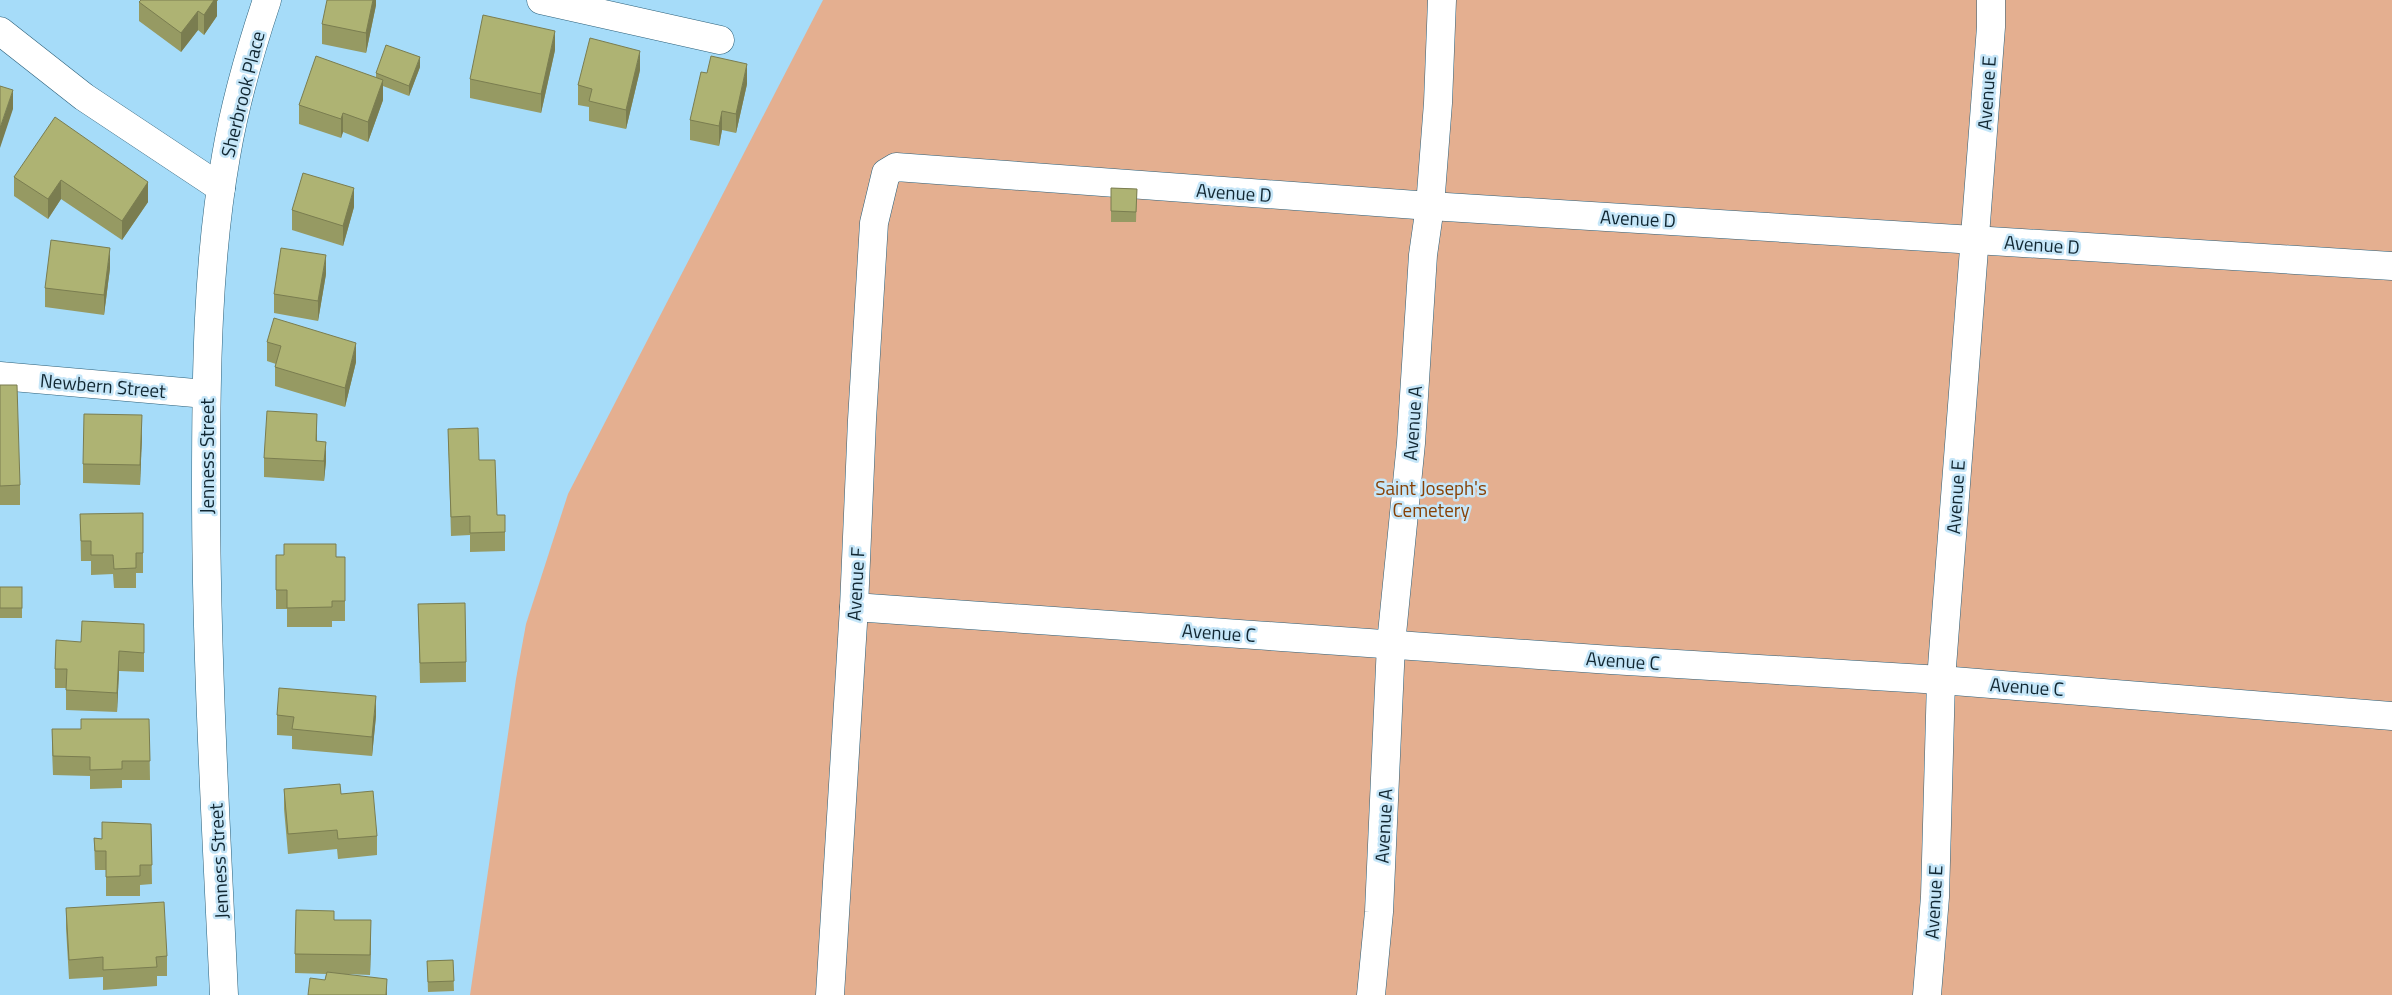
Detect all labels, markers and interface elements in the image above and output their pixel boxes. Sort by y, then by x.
street label: Sherbrook Place [212,28,272,160]
street label: Avenue E [1969,55,2003,131]
street label: Avenue D [1195,175,1273,209]
street label: Avenue D [1599,202,1677,234]
street label: Avenue D [2003,227,2081,261]
street label: Newbern Street [39,365,167,405]
street label: Avenue A [1395,385,1429,461]
street label: Jenness Street [192,398,221,514]
street label: Avenue E [1938,459,1972,535]
park label: Saint Joseph's Cemetery [1375,473,1487,524]
street label: Avenue F [839,546,871,622]
street label: Avenue C [1181,615,1257,649]
street label: Avenue C [1585,643,1661,677]
street label: Avenue C [1989,669,2065,703]
street label: Avenue A [1367,788,1399,864]
street label: Jenness Street [200,802,236,920]
street label: Avenue E [1917,864,1949,940]

